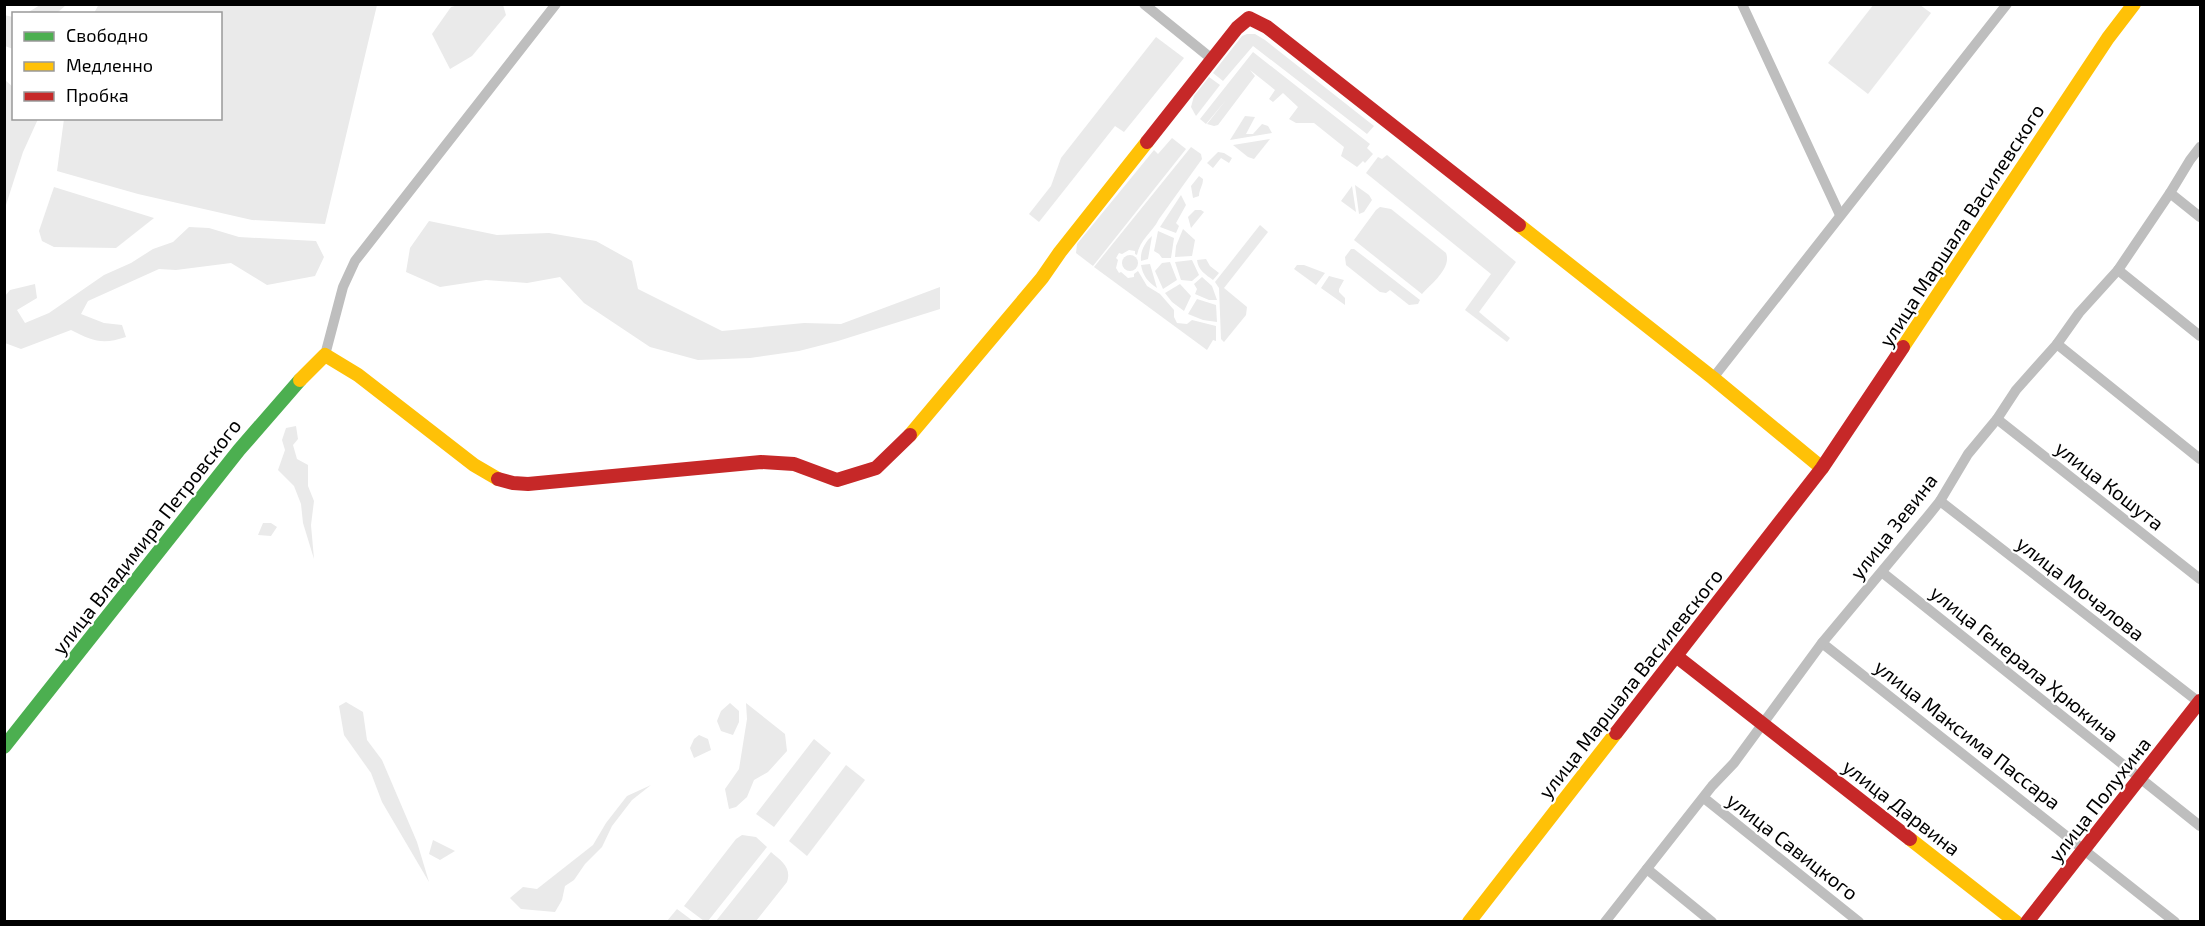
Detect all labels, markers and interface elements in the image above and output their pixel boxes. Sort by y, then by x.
legend [12,12,222,120]
text: Свободно [66,24,148,46]
text: Медленно [66,54,153,76]
text: Пробка [66,84,129,106]
street label: улица Маршала Василевского [1873,99,2050,352]
street label: улица Владимира Петровского [47,413,246,659]
street label: улица Кошута [2050,435,2169,536]
street label: улица Зевина [1844,468,1943,584]
street label: улица Мочалова [2012,531,2150,646]
street label: улица Маршала Василевского [1533,563,1728,803]
street label: улица Генерала Хрюкина [1925,580,2124,747]
street label: улица Максима Пассара [1870,654,2066,815]
street label: улица Полухина [2043,732,2156,867]
street label: улица Дарвина [1838,754,1965,861]
street label: улица Савицкого [1722,787,1863,905]

